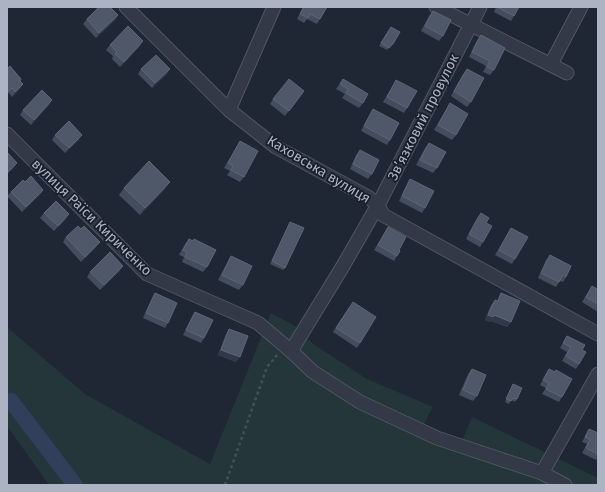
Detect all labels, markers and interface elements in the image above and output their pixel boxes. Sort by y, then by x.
street label: Звʼязковий провулок [384,51,463,183]
street label: Каховська вулиця [264,132,373,207]
street label: вулиця Раїси Кириченко [28,155,155,279]

